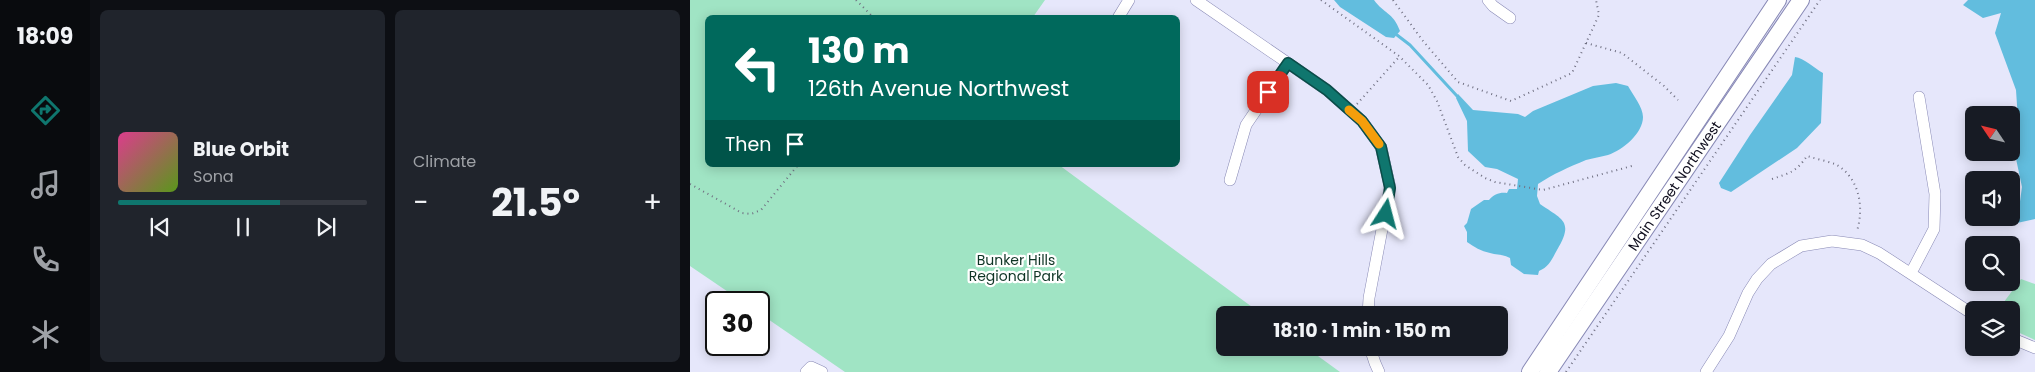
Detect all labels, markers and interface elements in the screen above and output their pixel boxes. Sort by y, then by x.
text: 18:09 [17,21,73,52]
text: 130 m [808,26,910,75]
icon: left [725,35,790,100]
pin [1247,71,1289,113]
text: 126th Avenue Northwest [808,73,1069,104]
icon: arrive [1254,78,1282,106]
icon: directions [28,93,63,128]
north arrow [1965,106,2020,161]
map controls [1965,106,2020,356]
street label: Main Street Northwest [1623,117,1726,255]
icon: arrive [781,130,809,158]
text: Then [725,131,771,158]
text: Blue Orbit [193,136,289,163]
text: Climate [413,150,476,173]
text: Sona [193,165,234,188]
icon: music [28,167,63,202]
button: sound [1965,171,2020,226]
text: 21.5° [491,176,580,229]
text: − [413,183,428,222]
text: + [643,183,662,222]
position arrow [1359,187,1411,239]
icon: previous [146,213,174,241]
icon: pause [229,213,257,241]
icon: next [312,213,340,241]
button: search [1965,236,2020,291]
icon: phone [28,242,63,277]
park label: Bunker Hills Regional Park [969,250,1064,286]
speed limit sign: 30 [705,291,770,356]
button: layers [1965,301,2020,356]
icon: climate [28,317,63,352]
text: 18:10 · 1 min · 150 m [1273,317,1451,344]

